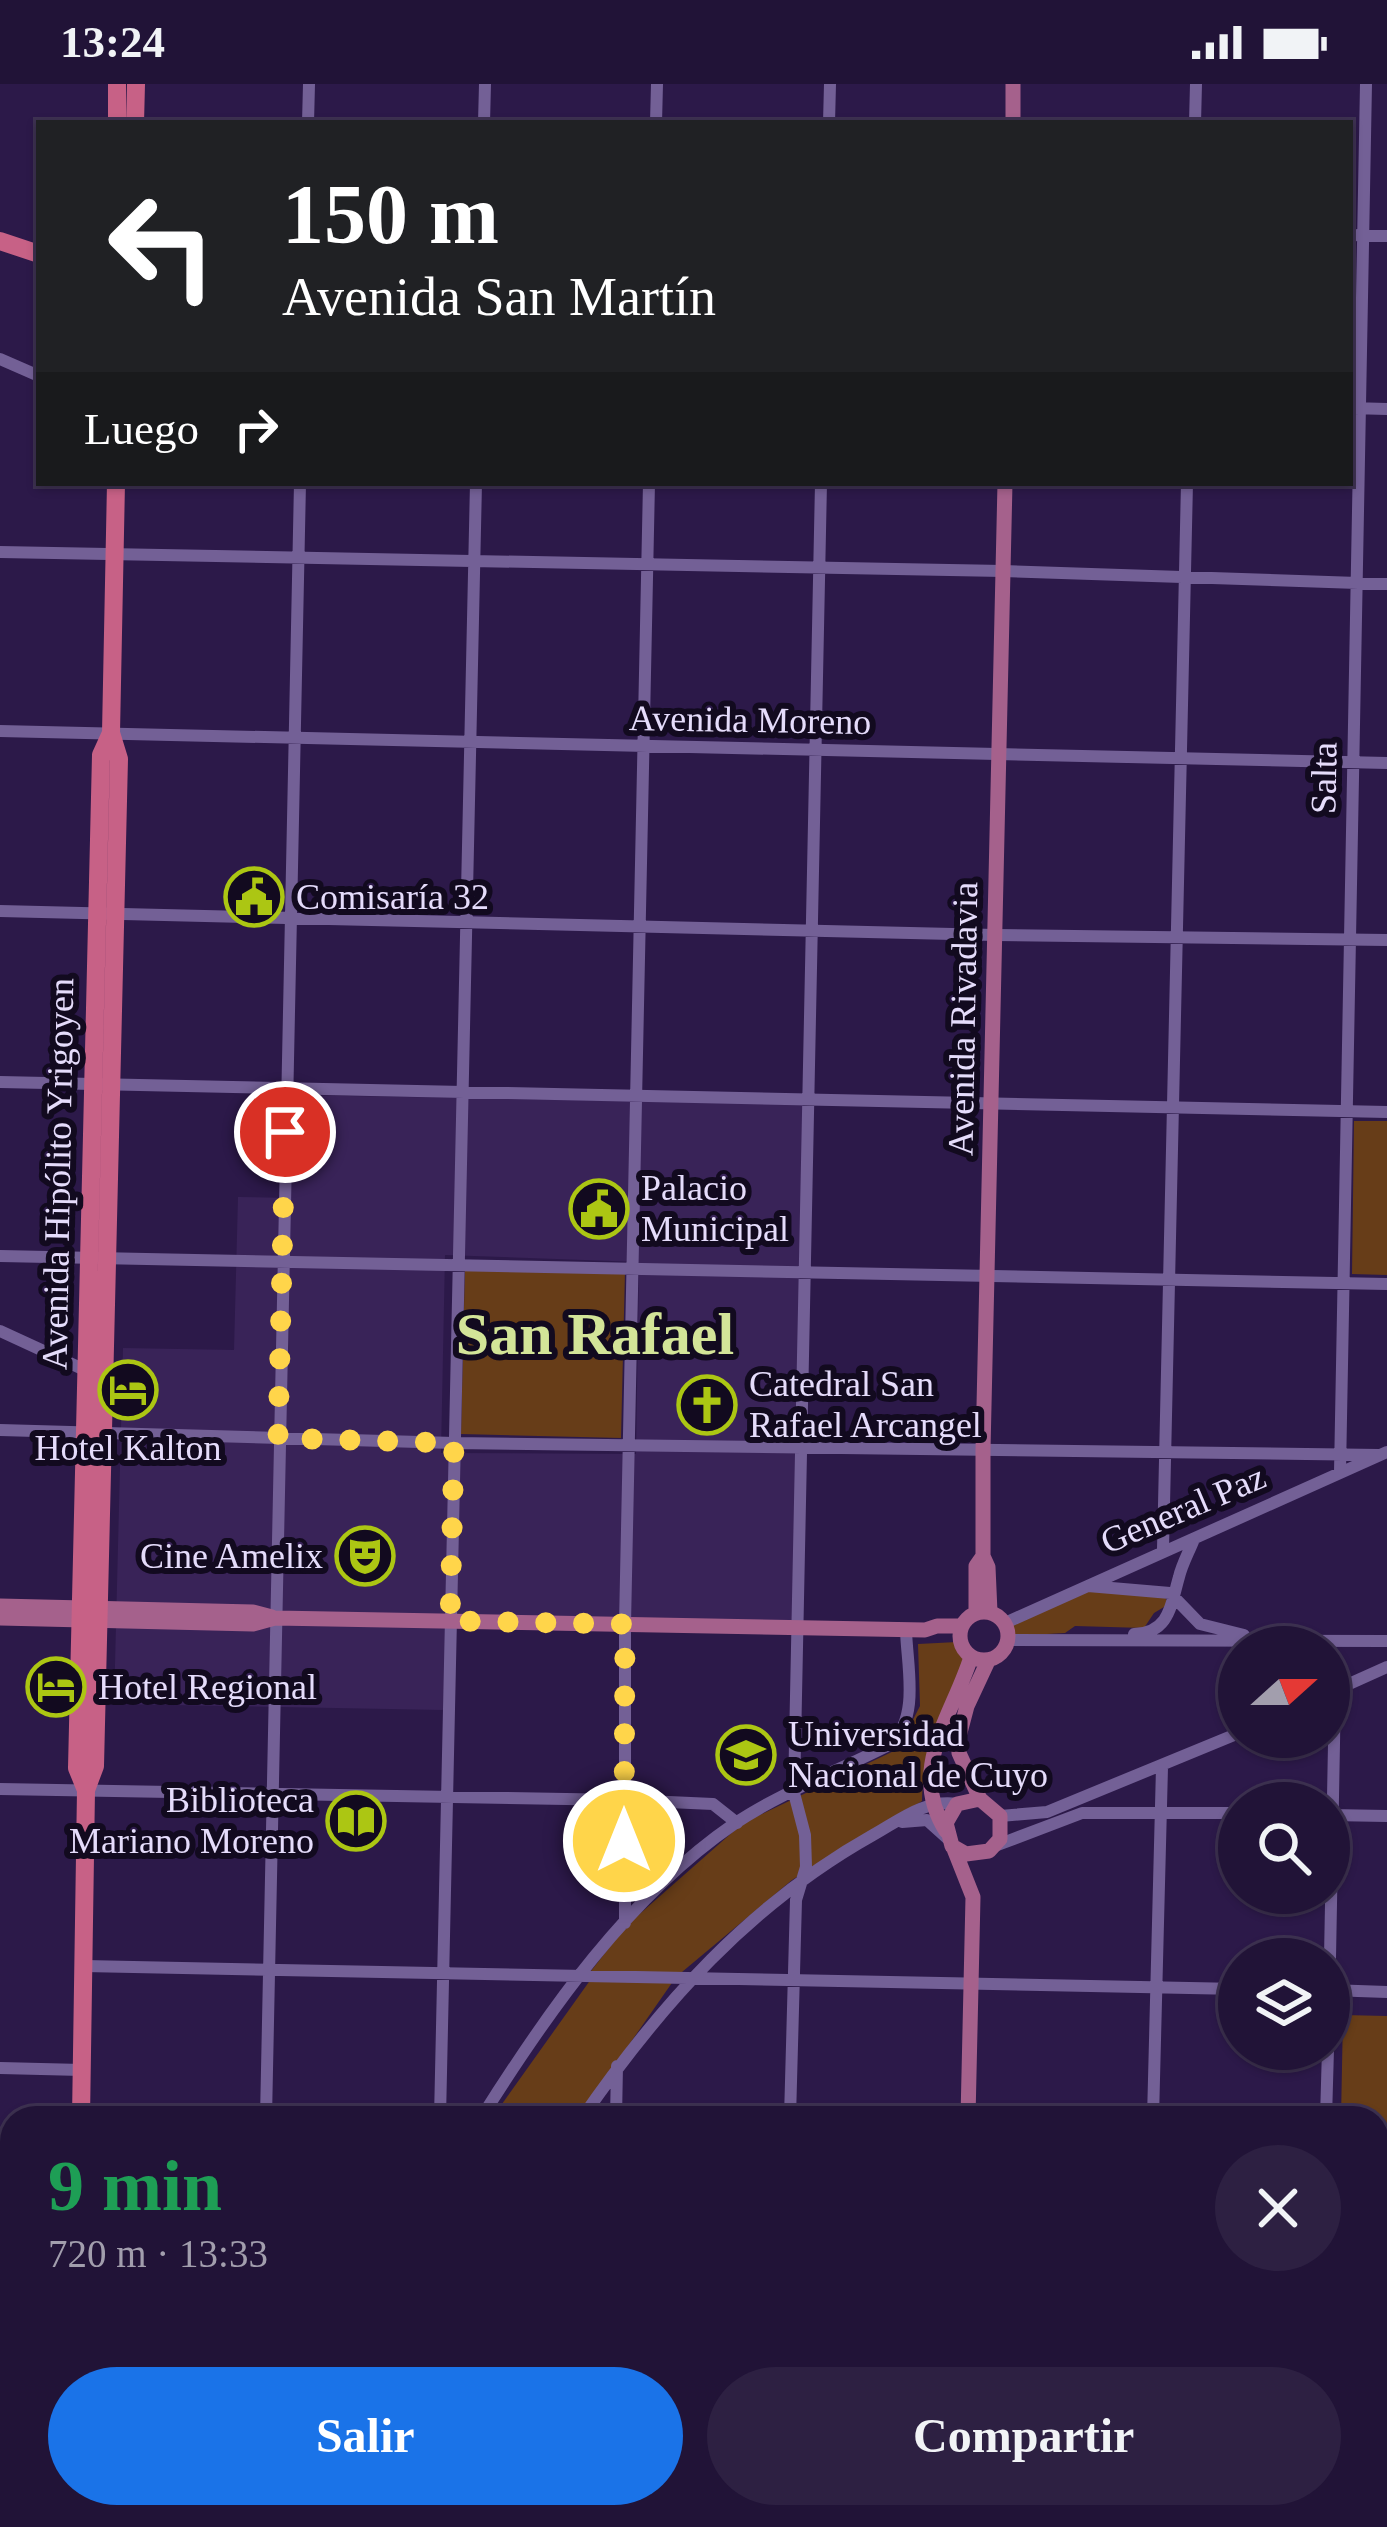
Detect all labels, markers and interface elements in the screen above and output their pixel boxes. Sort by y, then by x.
text: 13:24 [60,17,165,67]
icon: left [84,168,240,324]
text: 150 m [282,168,499,261]
text: Avenida San Martín [282,267,716,327]
icon: right [223,396,289,462]
text: Luego [84,404,199,454]
street label: Avenida Moreno [629,698,871,742]
street label: Salta [1303,742,1345,814]
public building icon: Comisaría 32 [223,866,285,928]
place label: Comisaría 32 [296,877,489,917]
street label: Avenida Rivadavia [941,882,985,1156]
street label: Avenida Hipólito Yrigoyen [35,978,81,1370]
pin [234,1081,336,1183]
icon: arrive [252,1099,318,1165]
place label: Palacio Municipal [641,1168,789,1249]
public building icon: Palacio Municipal [568,1178,630,1240]
district label: San Rafael [456,1301,734,1367]
hotel icon: Hotel Kalton [97,1359,159,1421]
place label: Catedral San Rafael Arcangel [749,1364,982,1445]
church icon: Catedral San Rafael Arcangel [676,1374,738,1436]
place label: Hotel Kalton [35,1428,221,1468]
street label: General Paz [1095,1456,1271,1562]
theatre icon: Cine Amelix [334,1525,396,1587]
place label: Cine Amelix [140,1536,323,1576]
north arrow [1218,1626,1350,1758]
map controls [1218,1626,1350,2070]
hotel icon: Hotel Regional [25,1656,87,1718]
place label: Hotel Regional [98,1667,317,1707]
place label: Universidad Nacional de Cuyo [788,1714,1048,1795]
school or university icon: Universidad Nacional de Cuyo [715,1724,777,1786]
position arrow [561,1778,687,1904]
place label: Biblioteca Mariano Moreno [69,1780,314,1861]
button: search [1218,1782,1350,1914]
library icon: Biblioteca Mariano Moreno [325,1790,387,1852]
button: layers [1218,1938,1350,2070]
button: close [1215,2145,1341,2271]
text: 9 min [48,2146,222,2226]
text: 720 m · 13:33 [48,2232,268,2275]
button: Salir [48,2367,683,2505]
button: Compartir [707,2367,1341,2505]

